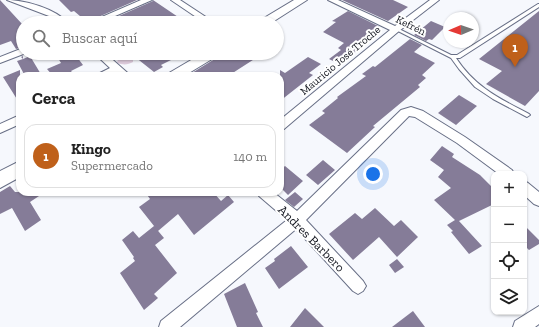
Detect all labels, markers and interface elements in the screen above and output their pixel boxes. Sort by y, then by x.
north arrow [443,12,479,48]
street label: Kefrén [394,13,428,39]
search box [16,16,284,60]
street label: Mauricio José Troche [298,23,383,98]
icon: search [30,27,52,49]
text: Buscar aquí [62,29,138,47]
pin: 1 [502,34,528,67]
text: Cerca [32,88,75,108]
text: Kingo [71,140,111,158]
text: 1 [43,149,49,164]
text: 140 m [233,149,267,164]
text: Supermercado [71,158,153,173]
your location [363,164,383,184]
map controls [491,171,527,315]
button: + [491,171,527,207]
street label: Andres Barbero [275,202,348,275]
button: − [491,207,527,243]
button: locate [491,243,527,279]
button: layers [491,279,527,315]

